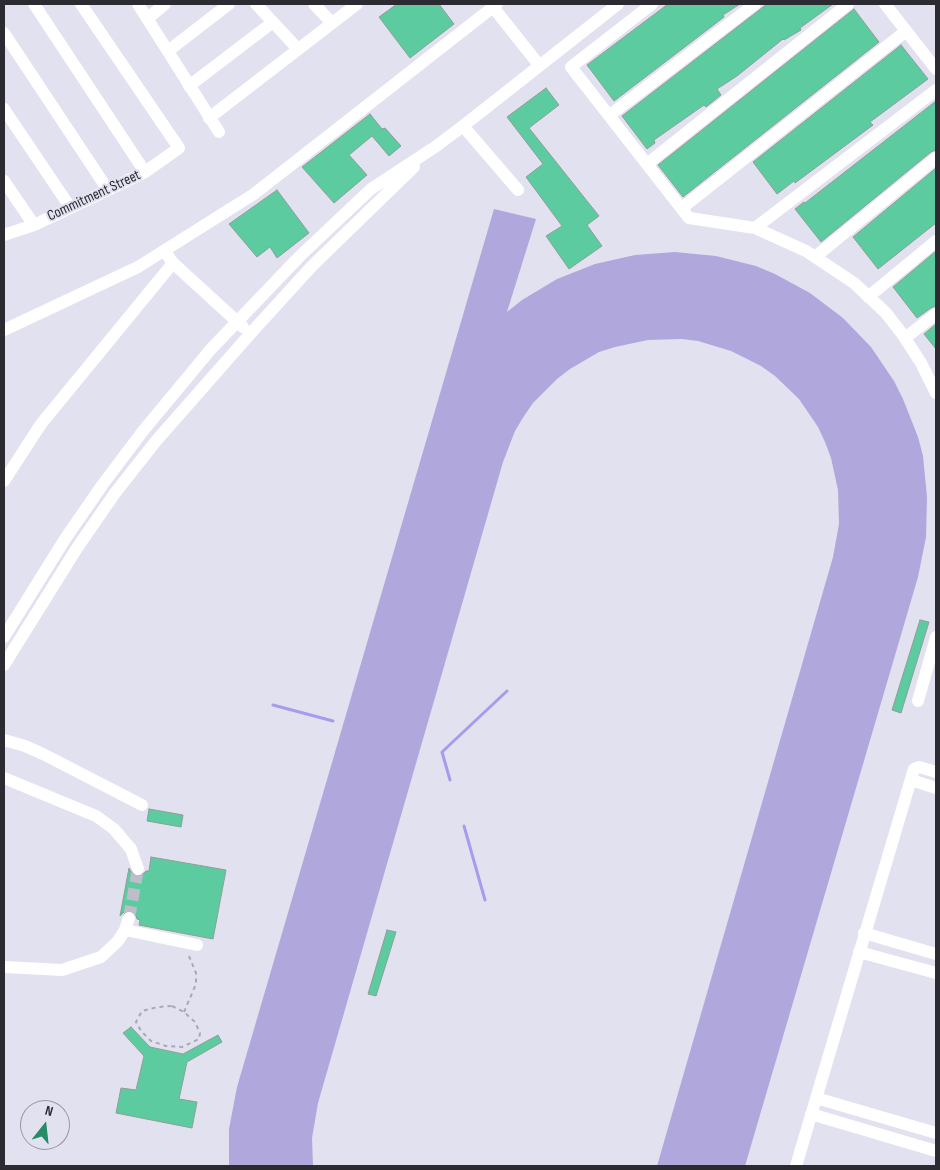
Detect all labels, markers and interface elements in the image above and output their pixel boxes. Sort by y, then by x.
street label: Commitment Street [45,167,143,225]
north arrow [20,1100,70,1150]
text: N [43,1102,55,1120]

